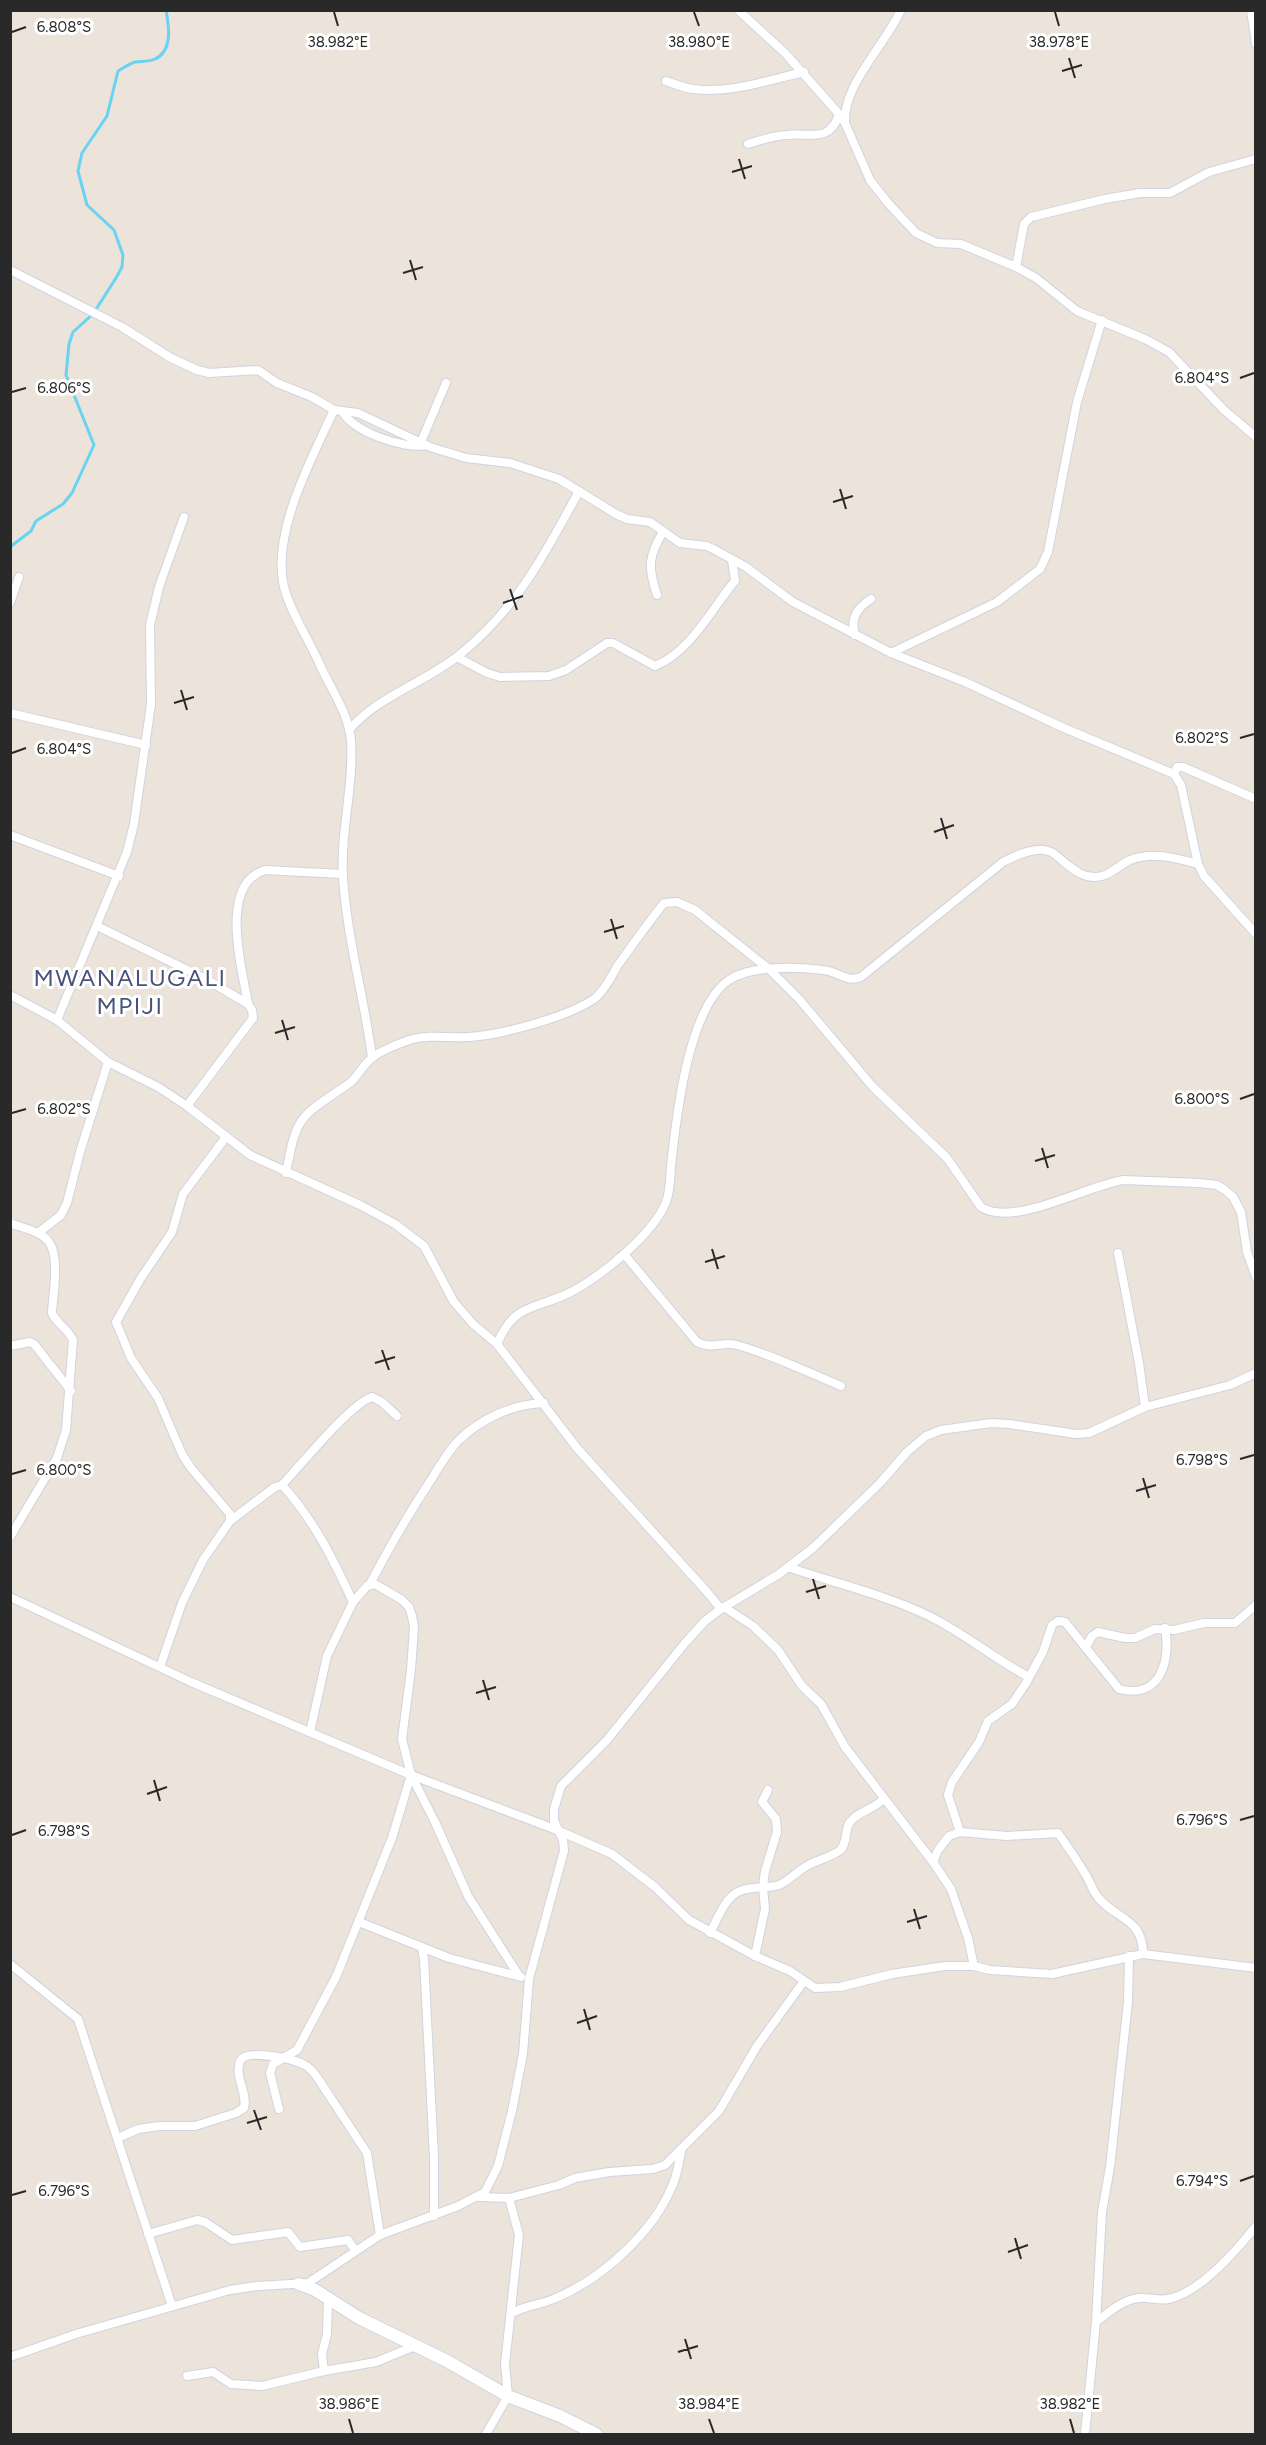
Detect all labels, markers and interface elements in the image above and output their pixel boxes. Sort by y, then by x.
text: 6.808°S [37,18,91,36]
text: 38.982°E [308,33,369,51]
text: 38.980°E [668,33,730,51]
text: 38.978°E [1029,33,1089,51]
text: 6.804°S [1175,369,1229,387]
text: 6.806°S [37,379,91,397]
text: 6.802°S [1175,729,1229,747]
text: 6.804°S [37,740,91,758]
district label: MWANALUGALI MPIJI [34,963,226,1020]
text: 6.800°S [1175,1090,1229,1108]
text: 6.802°S [37,1100,91,1118]
text: 6.798°S [1176,1451,1228,1469]
text: 6.800°S [37,1461,91,1479]
text: 6.796°S [1176,1811,1228,1829]
text: 6.798°S [38,1822,90,1840]
text: 6.794°S [1176,2172,1228,2190]
text: 6.796°S [38,2182,90,2200]
text: 38.986°E [318,2395,380,2413]
text: 38.984°E [678,2395,740,2413]
text: 38.982°E [1040,2395,1101,2413]

